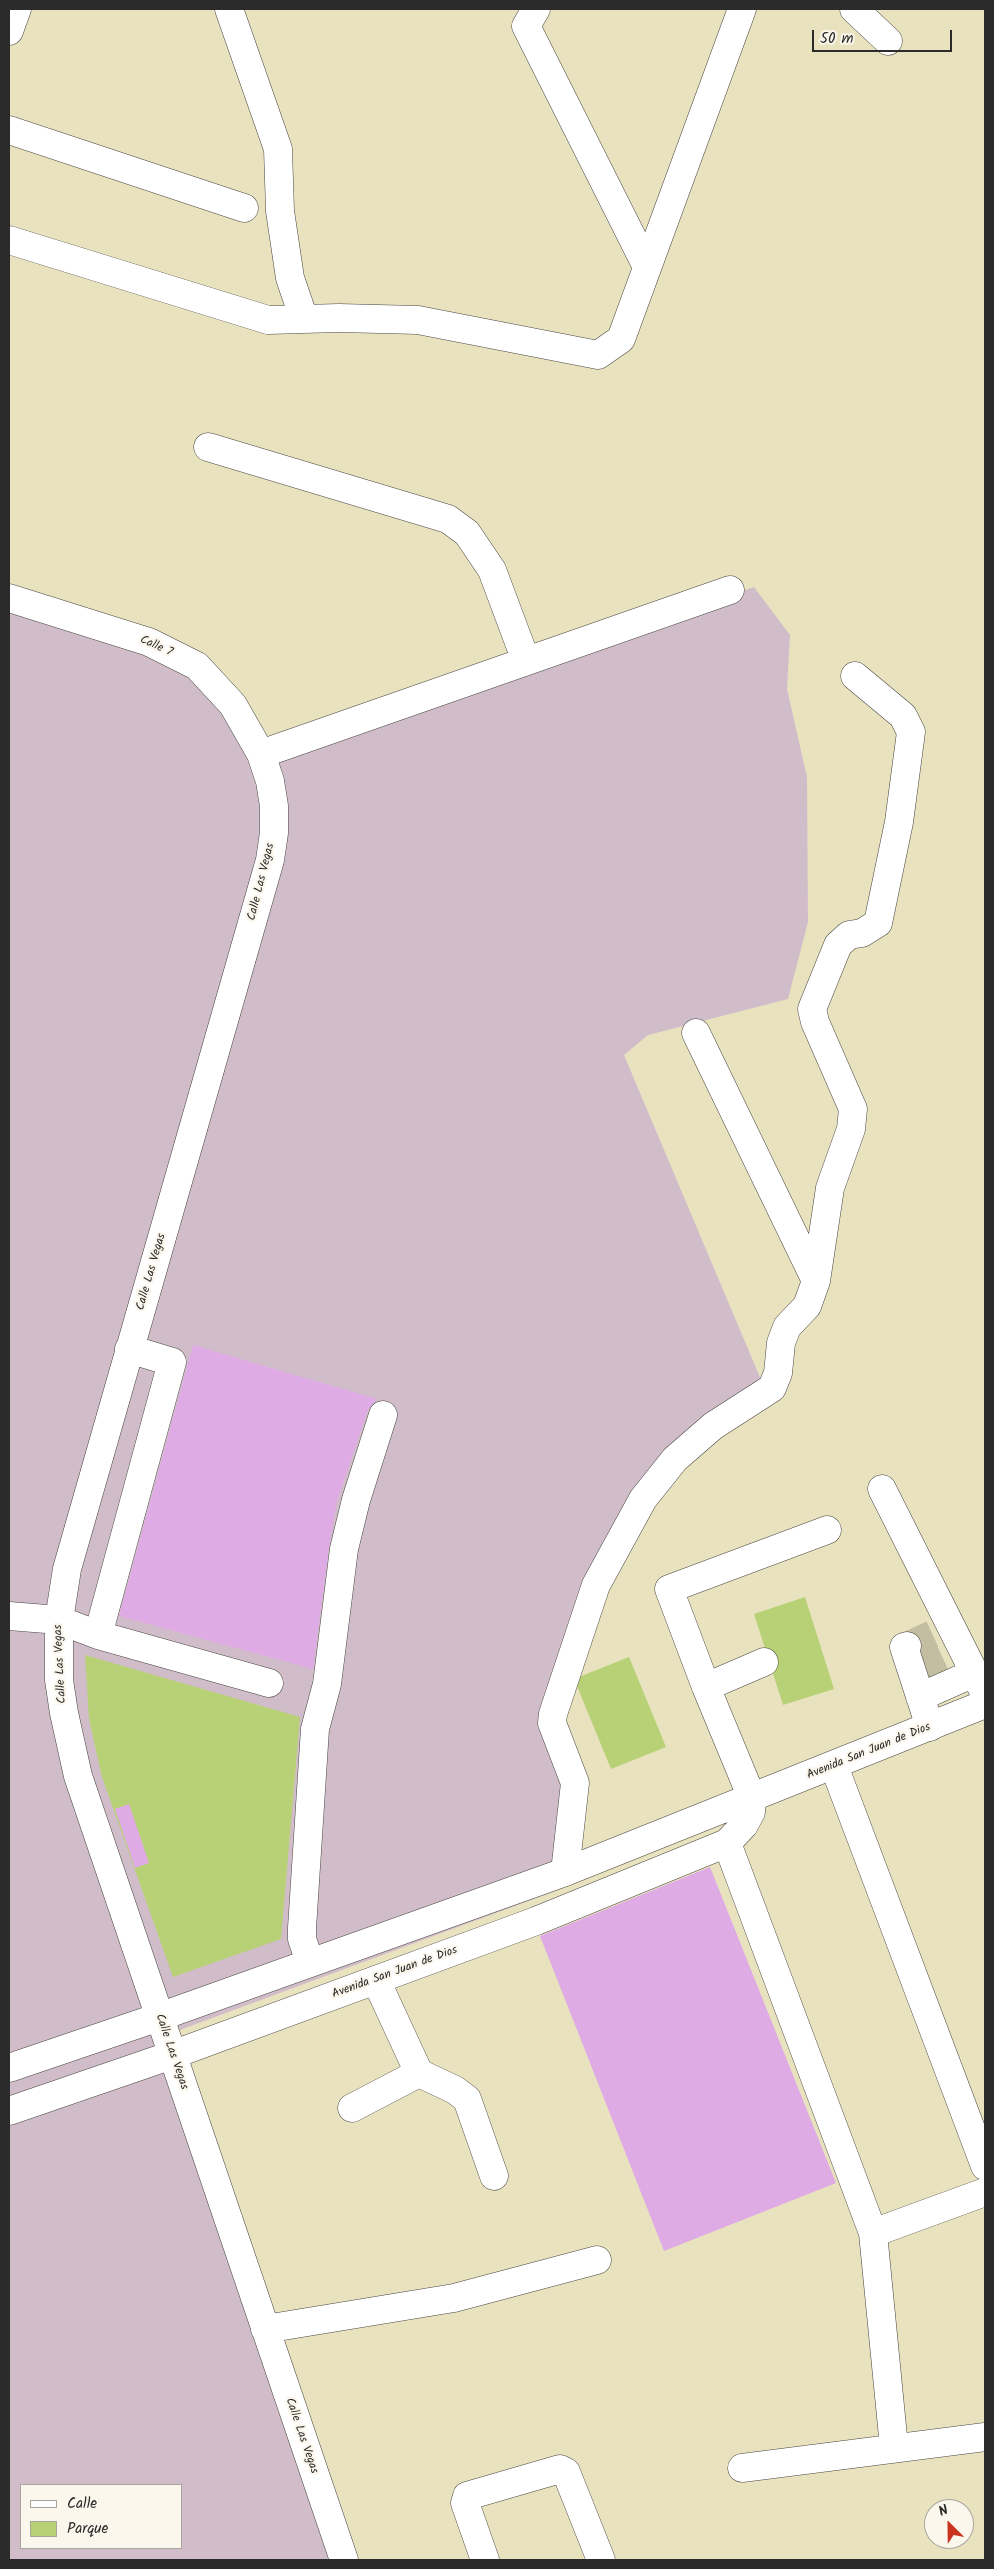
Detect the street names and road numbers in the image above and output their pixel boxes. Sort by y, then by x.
street label: Calle 7 [137,633,175,661]
street label: Calle Las Vegas [245,842,279,922]
street label: Calle Las Vegas [134,1232,170,1312]
street label: Calle Las Vegas [52,1624,70,1704]
street label: Avenida San Juan de Dios [805,1721,933,1783]
street label: Avenida San Juan de Dios [330,1944,460,2002]
street label: Calle Las Vegas [151,2012,191,2092]
street label: Calle Las Vegas [281,2396,321,2476]

